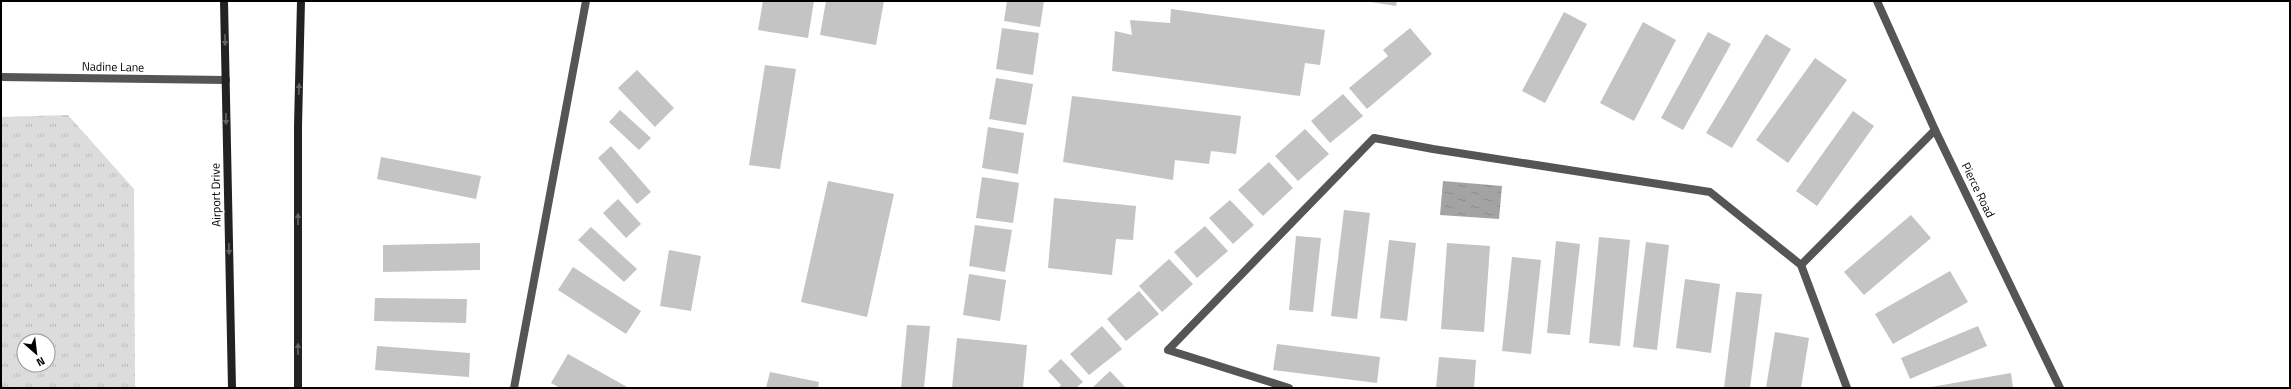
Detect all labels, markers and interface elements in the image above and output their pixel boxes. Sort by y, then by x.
one-way arrow [222,34,228,47]
street label: Nadine Lane [82,56,144,77]
one-way arrow [296,82,302,95]
one-way arrow [223,113,230,125]
street label: Pierce Road [1957,159,2000,221]
street label: Airport Drive [205,163,226,227]
one-way arrow [295,212,301,225]
one-way arrow [226,243,232,256]
north arrow [16,333,56,373]
one-way arrow [295,342,301,355]
text: N [34,353,48,371]

